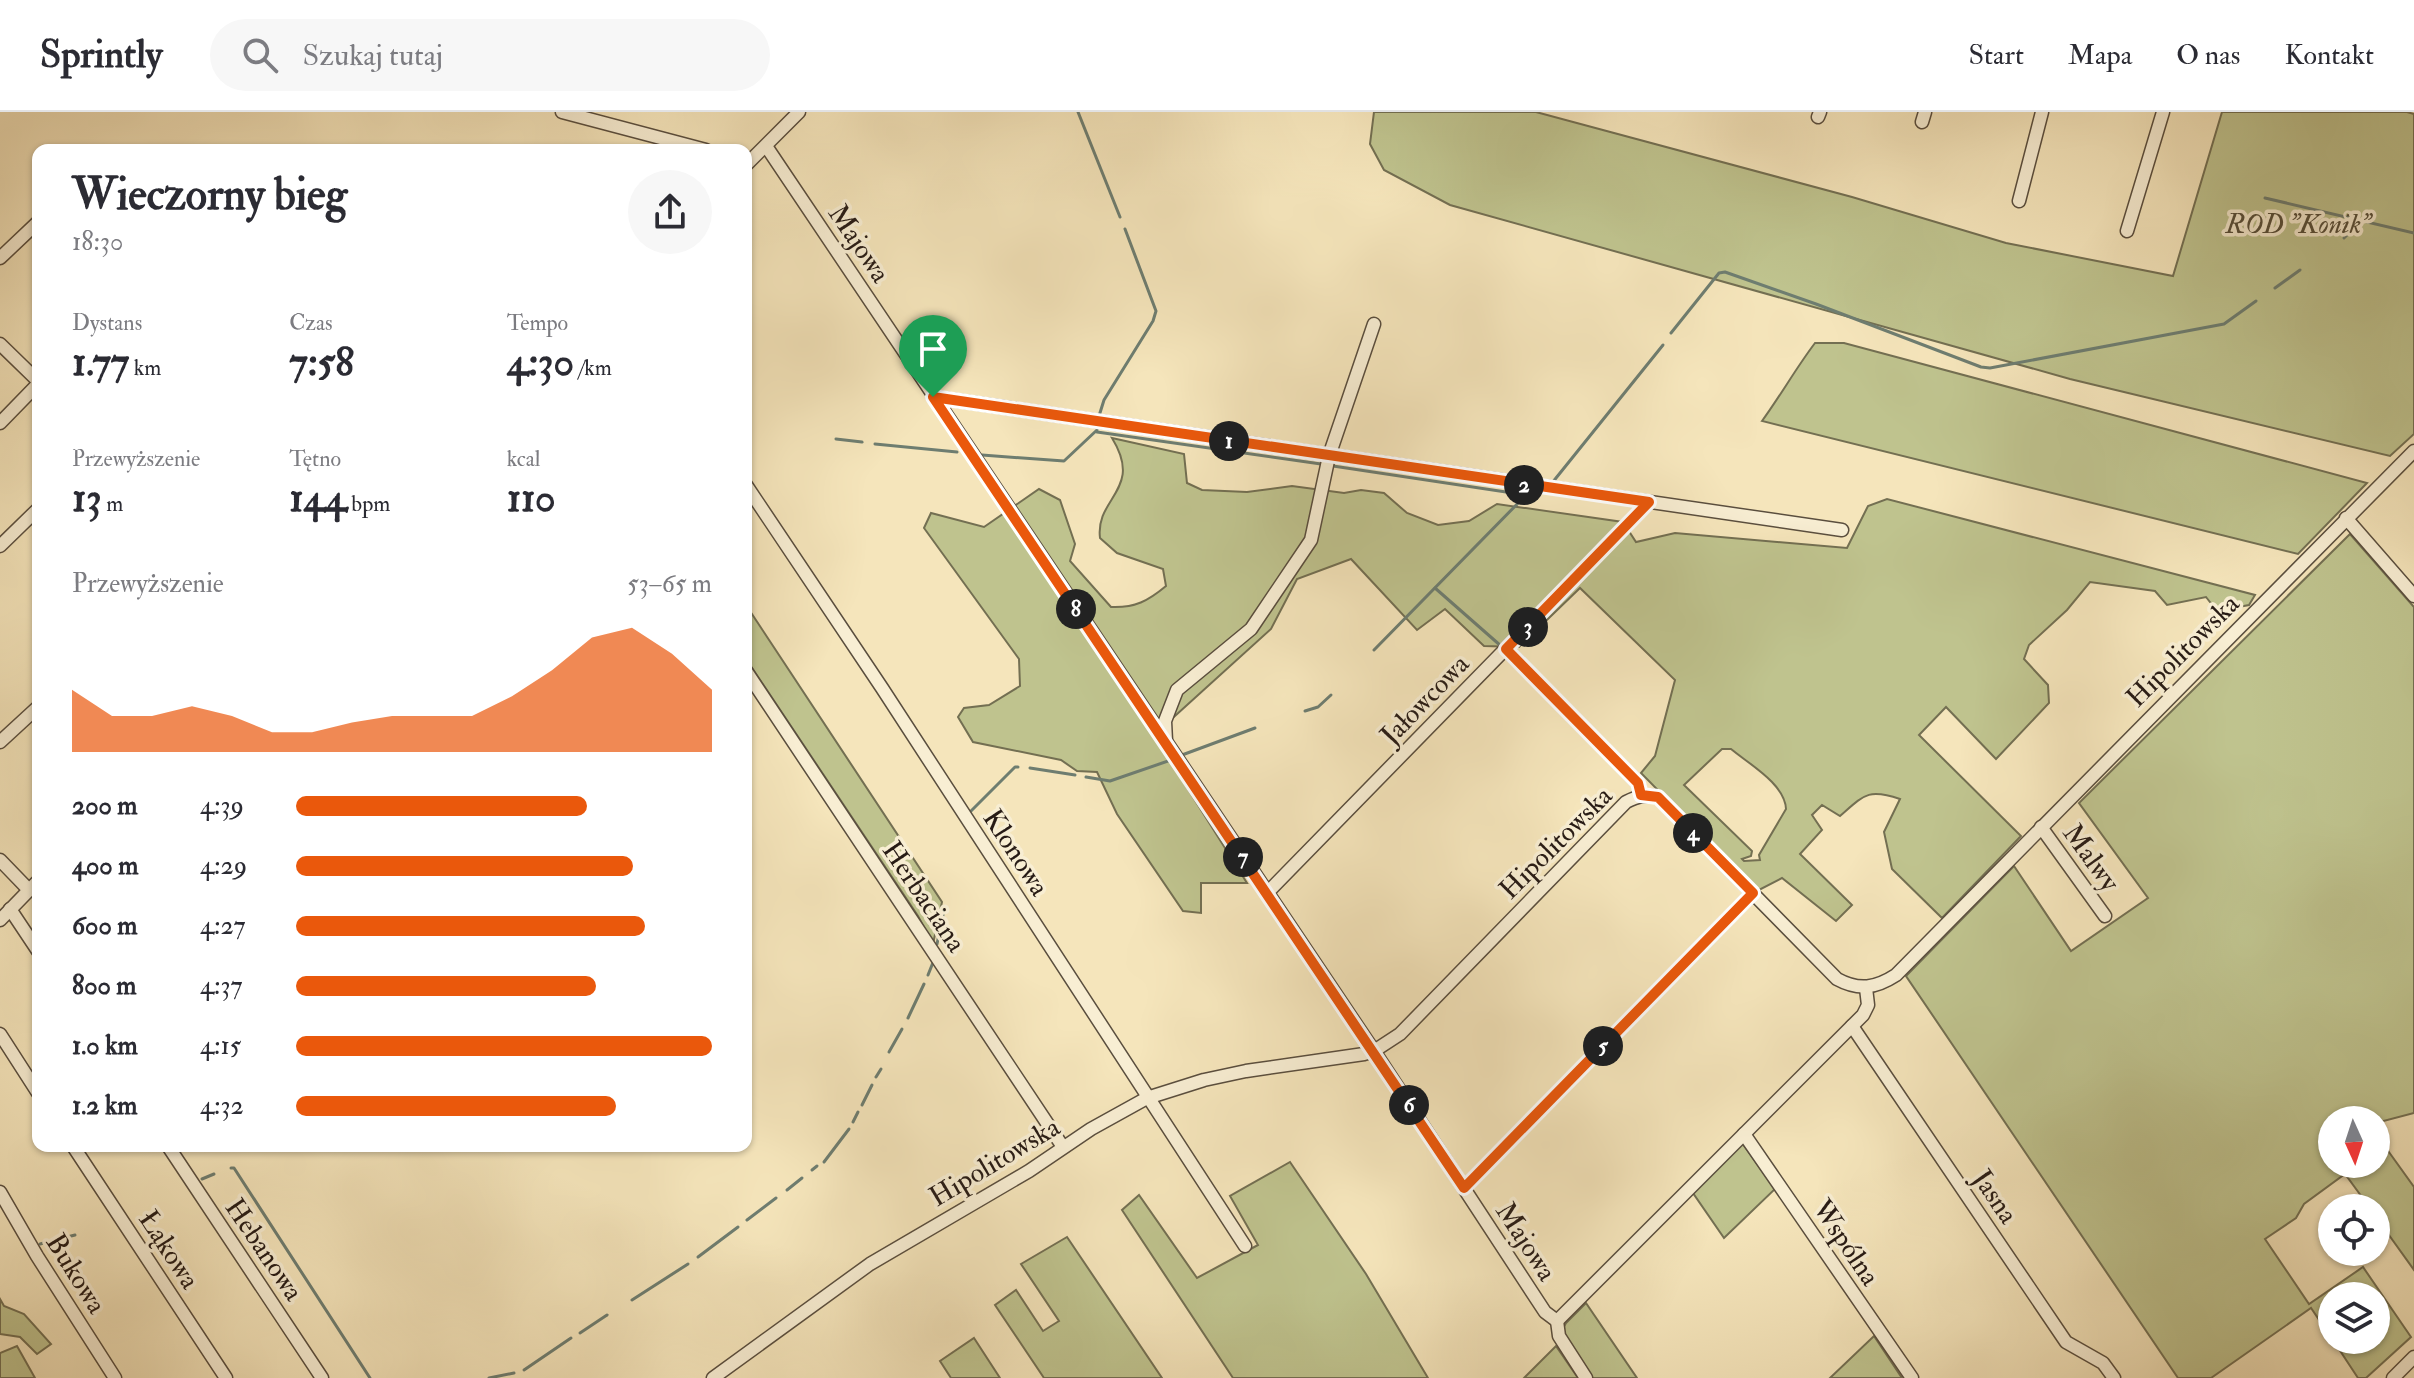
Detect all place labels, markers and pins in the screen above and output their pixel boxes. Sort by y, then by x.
pin [899,315,967,397]
pin: 1 [1209,421,1249,461]
pin: 2 [1504,465,1544,505]
pin: 8 [1056,589,1096,629]
pin: 3 [1508,607,1548,647]
pin: 4 [1673,813,1713,853]
pin: 7 [1223,837,1263,877]
pin: 5 [1583,1026,1623,1066]
pin: 6 [1389,1085,1429,1125]

